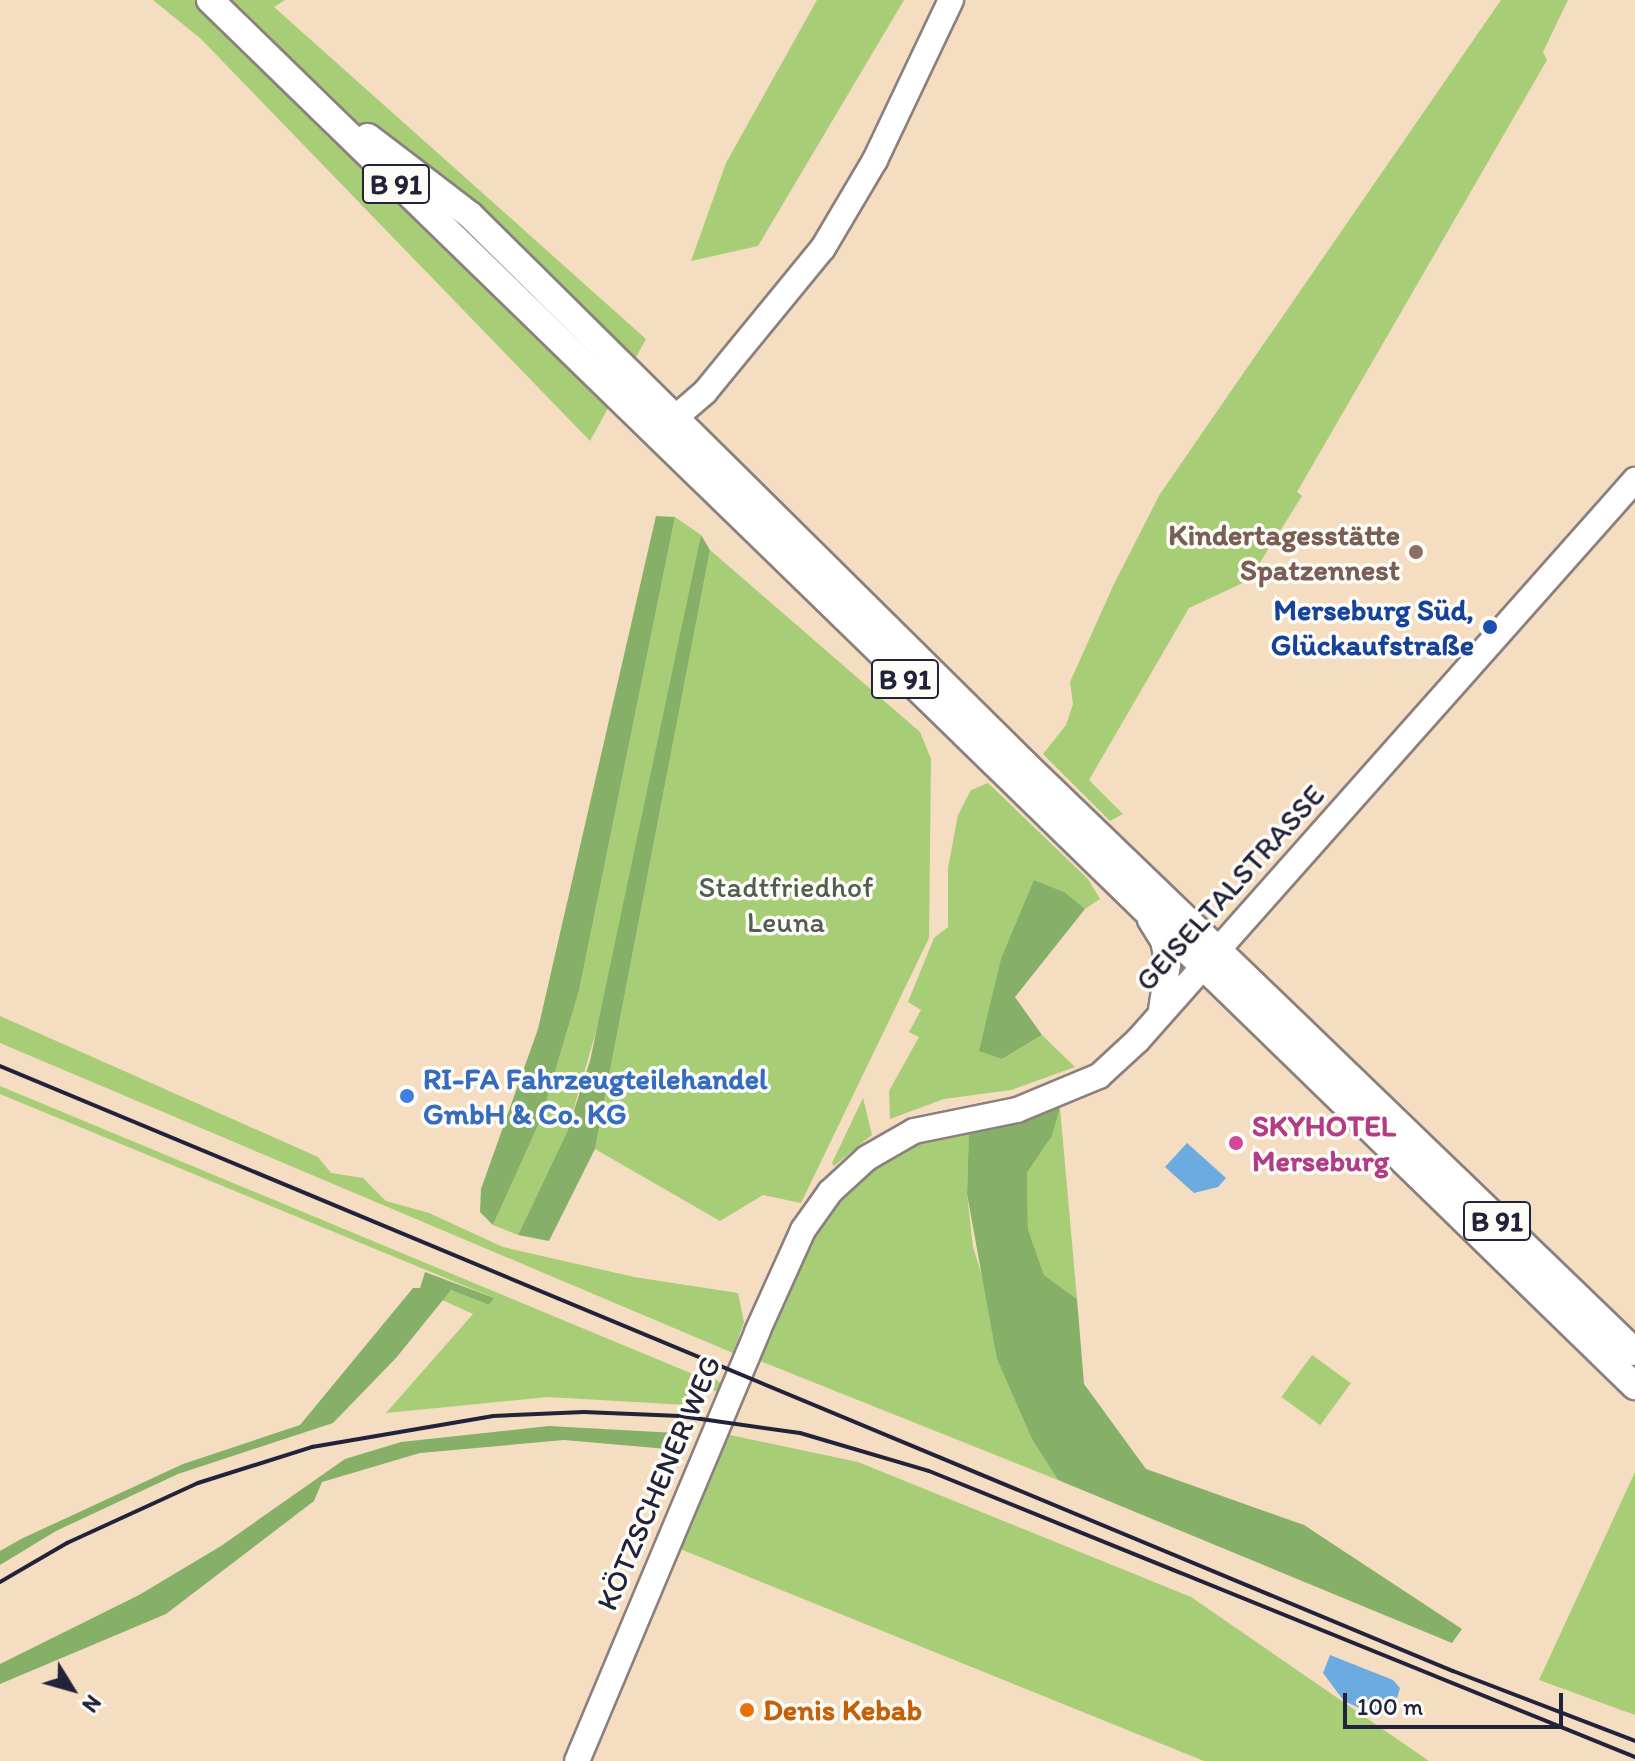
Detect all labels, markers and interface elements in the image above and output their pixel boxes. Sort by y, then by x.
road number: B 91 [360,160,432,208]
place label: Kindertagesstätte Spatzennest [1168,517,1400,588]
marker: Kindertagesstätte Spatzennest [1407,543,1425,561]
place label: Merseburg Süd, Glückaufstraße [1271,592,1474,662]
marker: Merseburg Süd, Glückaufstraße [1481,618,1499,636]
road number: B 91 [869,655,941,703]
street label: GEISELTALSTRASSE [1128,777,1332,999]
park label: Stadtfriedhof Leuna [698,869,874,940]
place label: RI-FA Fahrzeugteilehandel GmbH & Co. KG [423,1061,766,1132]
marker: RI-FA Fahrzeugteilehandel GmbH & Co. KG [398,1087,416,1105]
place label: SKYHOTEL Merseburg [1252,1108,1396,1178]
marker: SKYHOTEL Merseburg [1227,1134,1245,1152]
road number: B 91 [1461,1197,1533,1245]
street label: KÖTZSCHENER WEG [589,1350,729,1616]
north arrow [32,1649,112,1729]
scale bar [1347,1677,1567,1727]
text: N [76,1690,107,1718]
place label: Denis Kebab [763,1692,921,1728]
text: 100 m [1357,1692,1423,1721]
marker: Denis Kebab [738,1701,756,1719]

